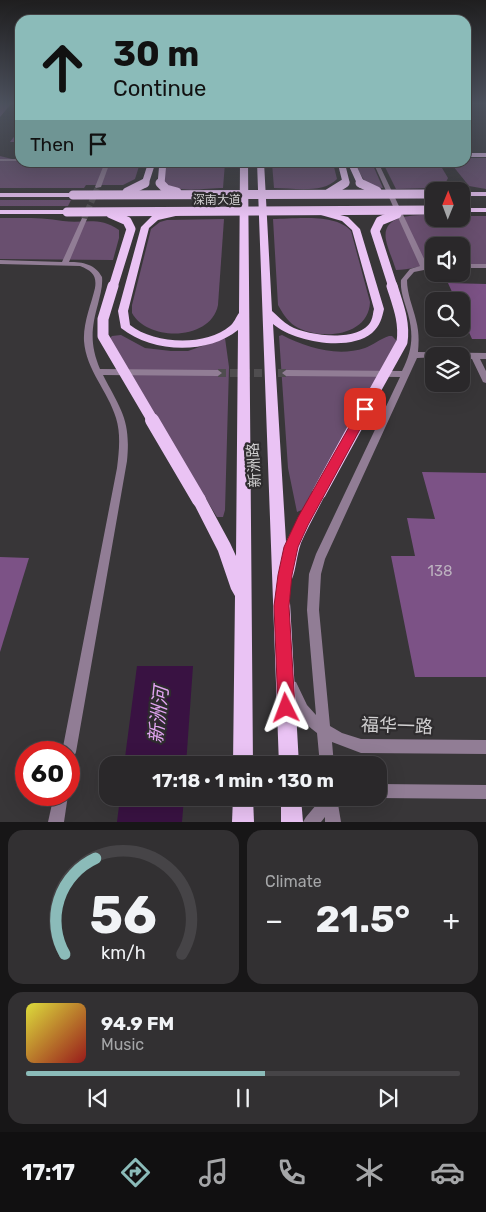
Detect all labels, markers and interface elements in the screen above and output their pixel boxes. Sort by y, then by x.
text: 30 m [113,33,199,75]
icon: ahead [30,35,95,100]
text: Continue [113,75,206,102]
icon: arrive [84,130,112,158]
text: Then [30,133,74,156]
north arrow [425,182,470,228]
map controls [425,182,470,392]
street label: 深南大道 [193,193,241,207]
button: sound [425,237,470,282]
button: search [425,292,470,337]
button: layers [425,347,470,392]
pin [344,388,386,430]
icon: arrive [351,395,379,423]
street label: 新洲路 [244,442,264,488]
house number: 138 [428,562,452,580]
position arrow [259,681,311,733]
water label: 新洲河 [144,682,173,745]
street label: 福华一路 [361,714,433,738]
speed limit sign: 60 [15,741,80,806]
text: 17:18 · 1 min · 130 m [152,769,334,792]
text: Climate [265,872,322,891]
text: 56 [90,884,157,946]
text: 21.5° [316,896,410,942]
text: − [265,904,283,937]
text: + [443,904,460,937]
text: km/h [101,942,146,963]
text: 94.9 FM [101,1012,174,1035]
text: Music [101,1035,144,1054]
icon: previous [84,1084,112,1112]
icon: pause [229,1084,257,1112]
icon: next [374,1084,402,1112]
icon: directions [118,1155,153,1190]
icon: music [196,1155,231,1190]
icon: phone [274,1155,309,1190]
icon: climate [352,1155,387,1190]
icon: car [430,1155,465,1190]
text: 17:17 [21,1159,75,1186]

